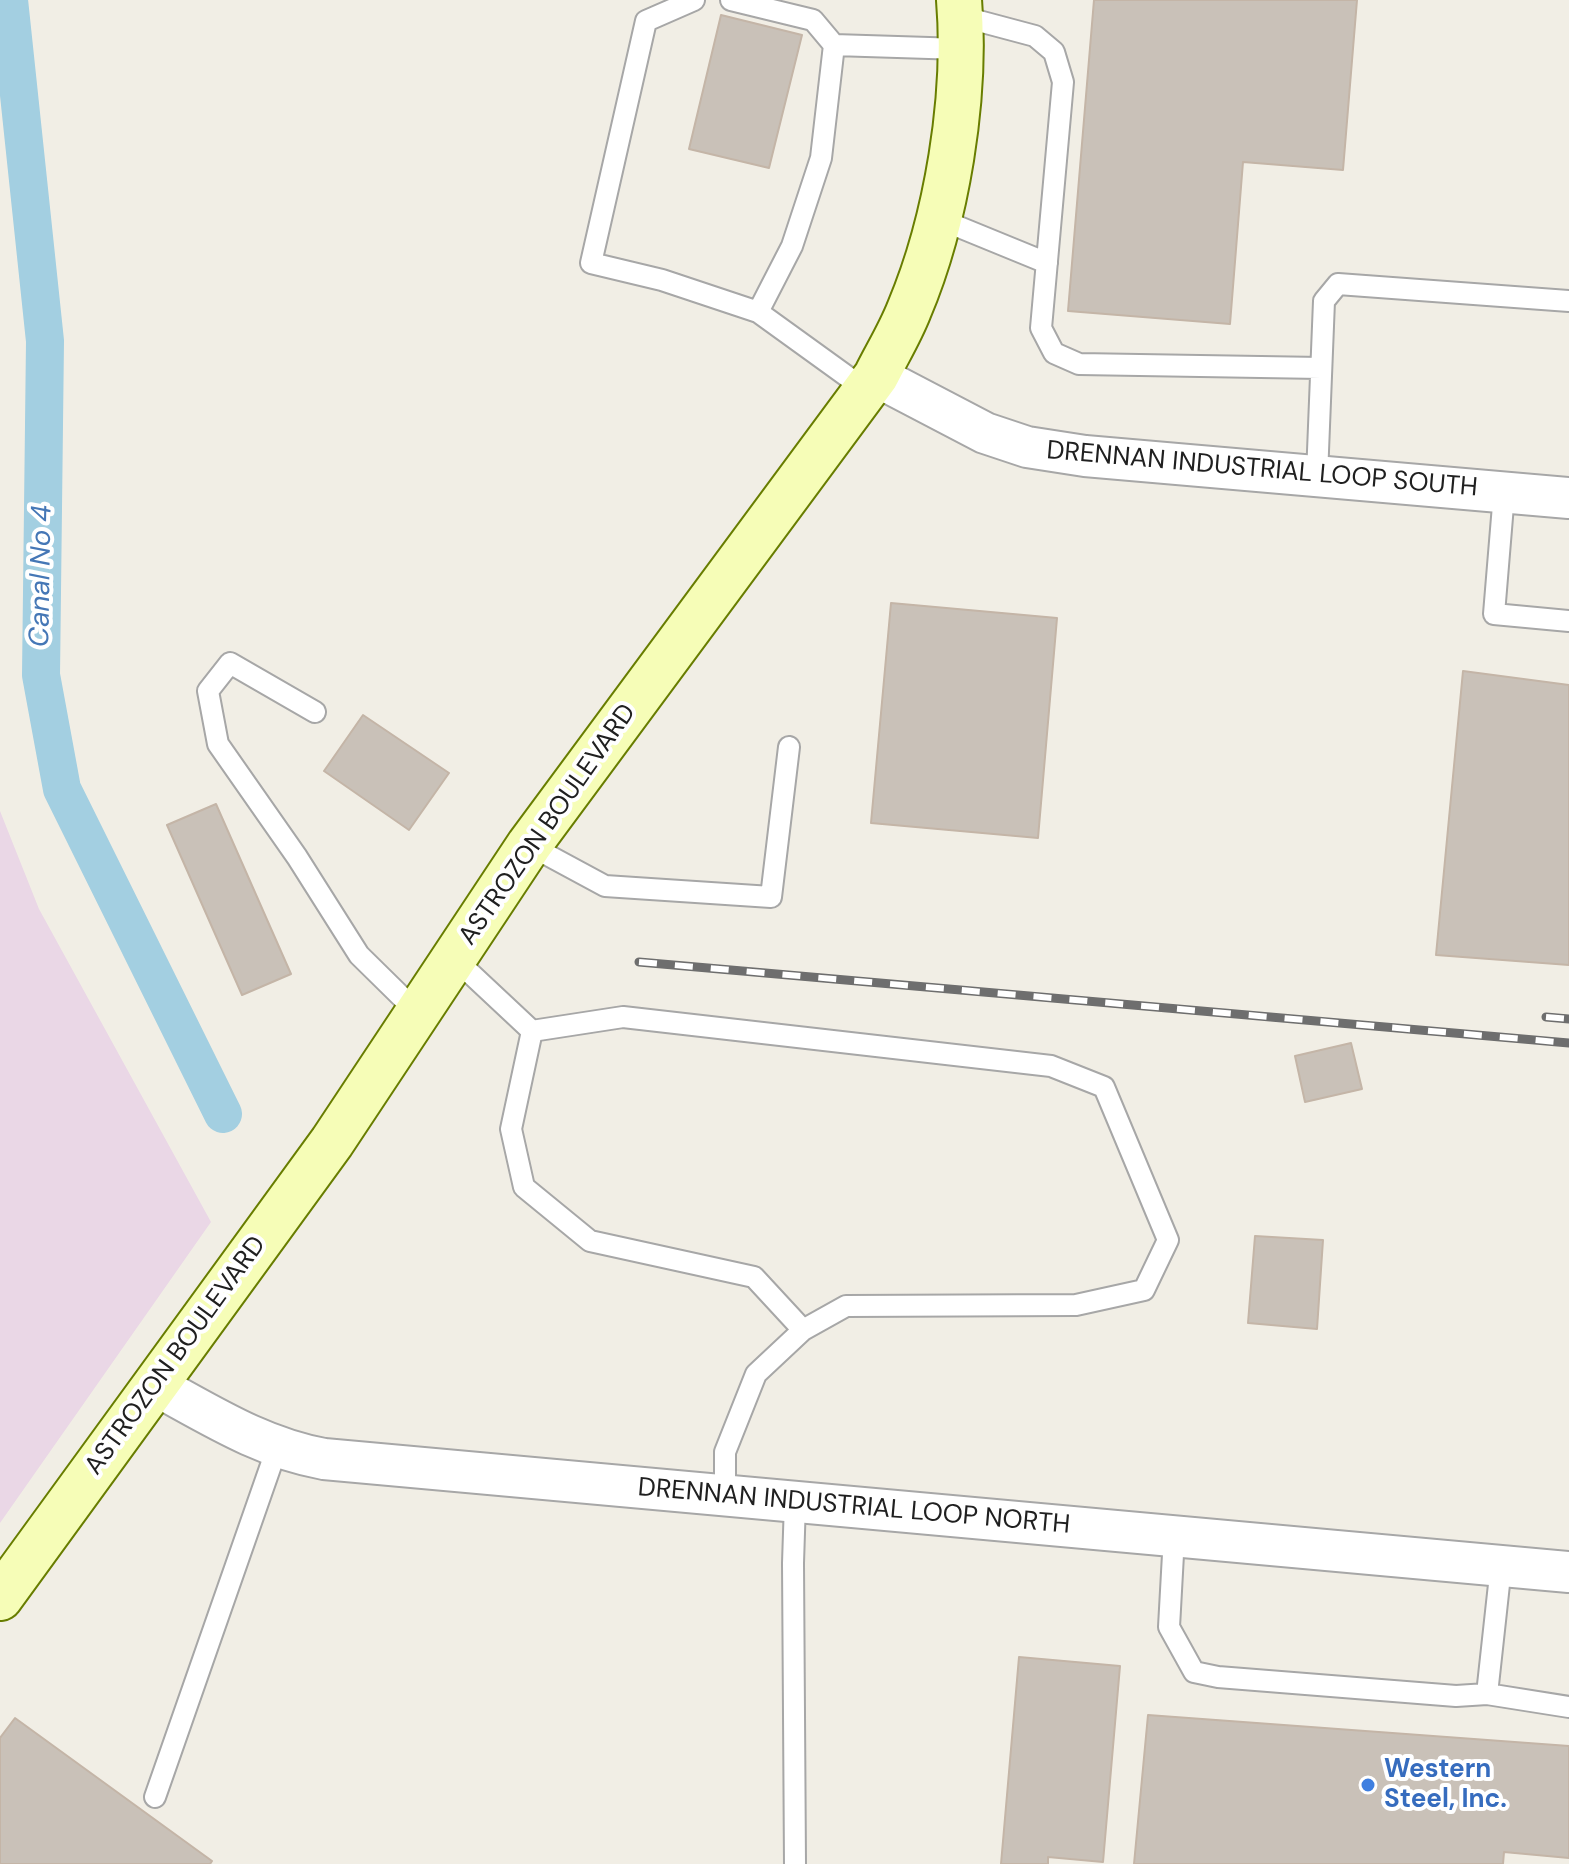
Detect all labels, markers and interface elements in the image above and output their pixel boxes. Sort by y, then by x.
street label: DRENNAN INDUSTRIAL LOOP SOUTH [1045,436,1479,504]
water label: Canal No 4 [24,505,60,647]
street label: ASTROZON BOULEVARD [453,698,643,952]
street label: ASTROZON BOULEVARD [79,1231,273,1481]
street label: DRENNAN INDUSTRIAL LOOP NORTH [637,1473,1071,1541]
place label: Western Steel, Inc. [1384,1754,1507,1816]
marker: Western Steel, Inc. [1359,1776,1377,1794]

